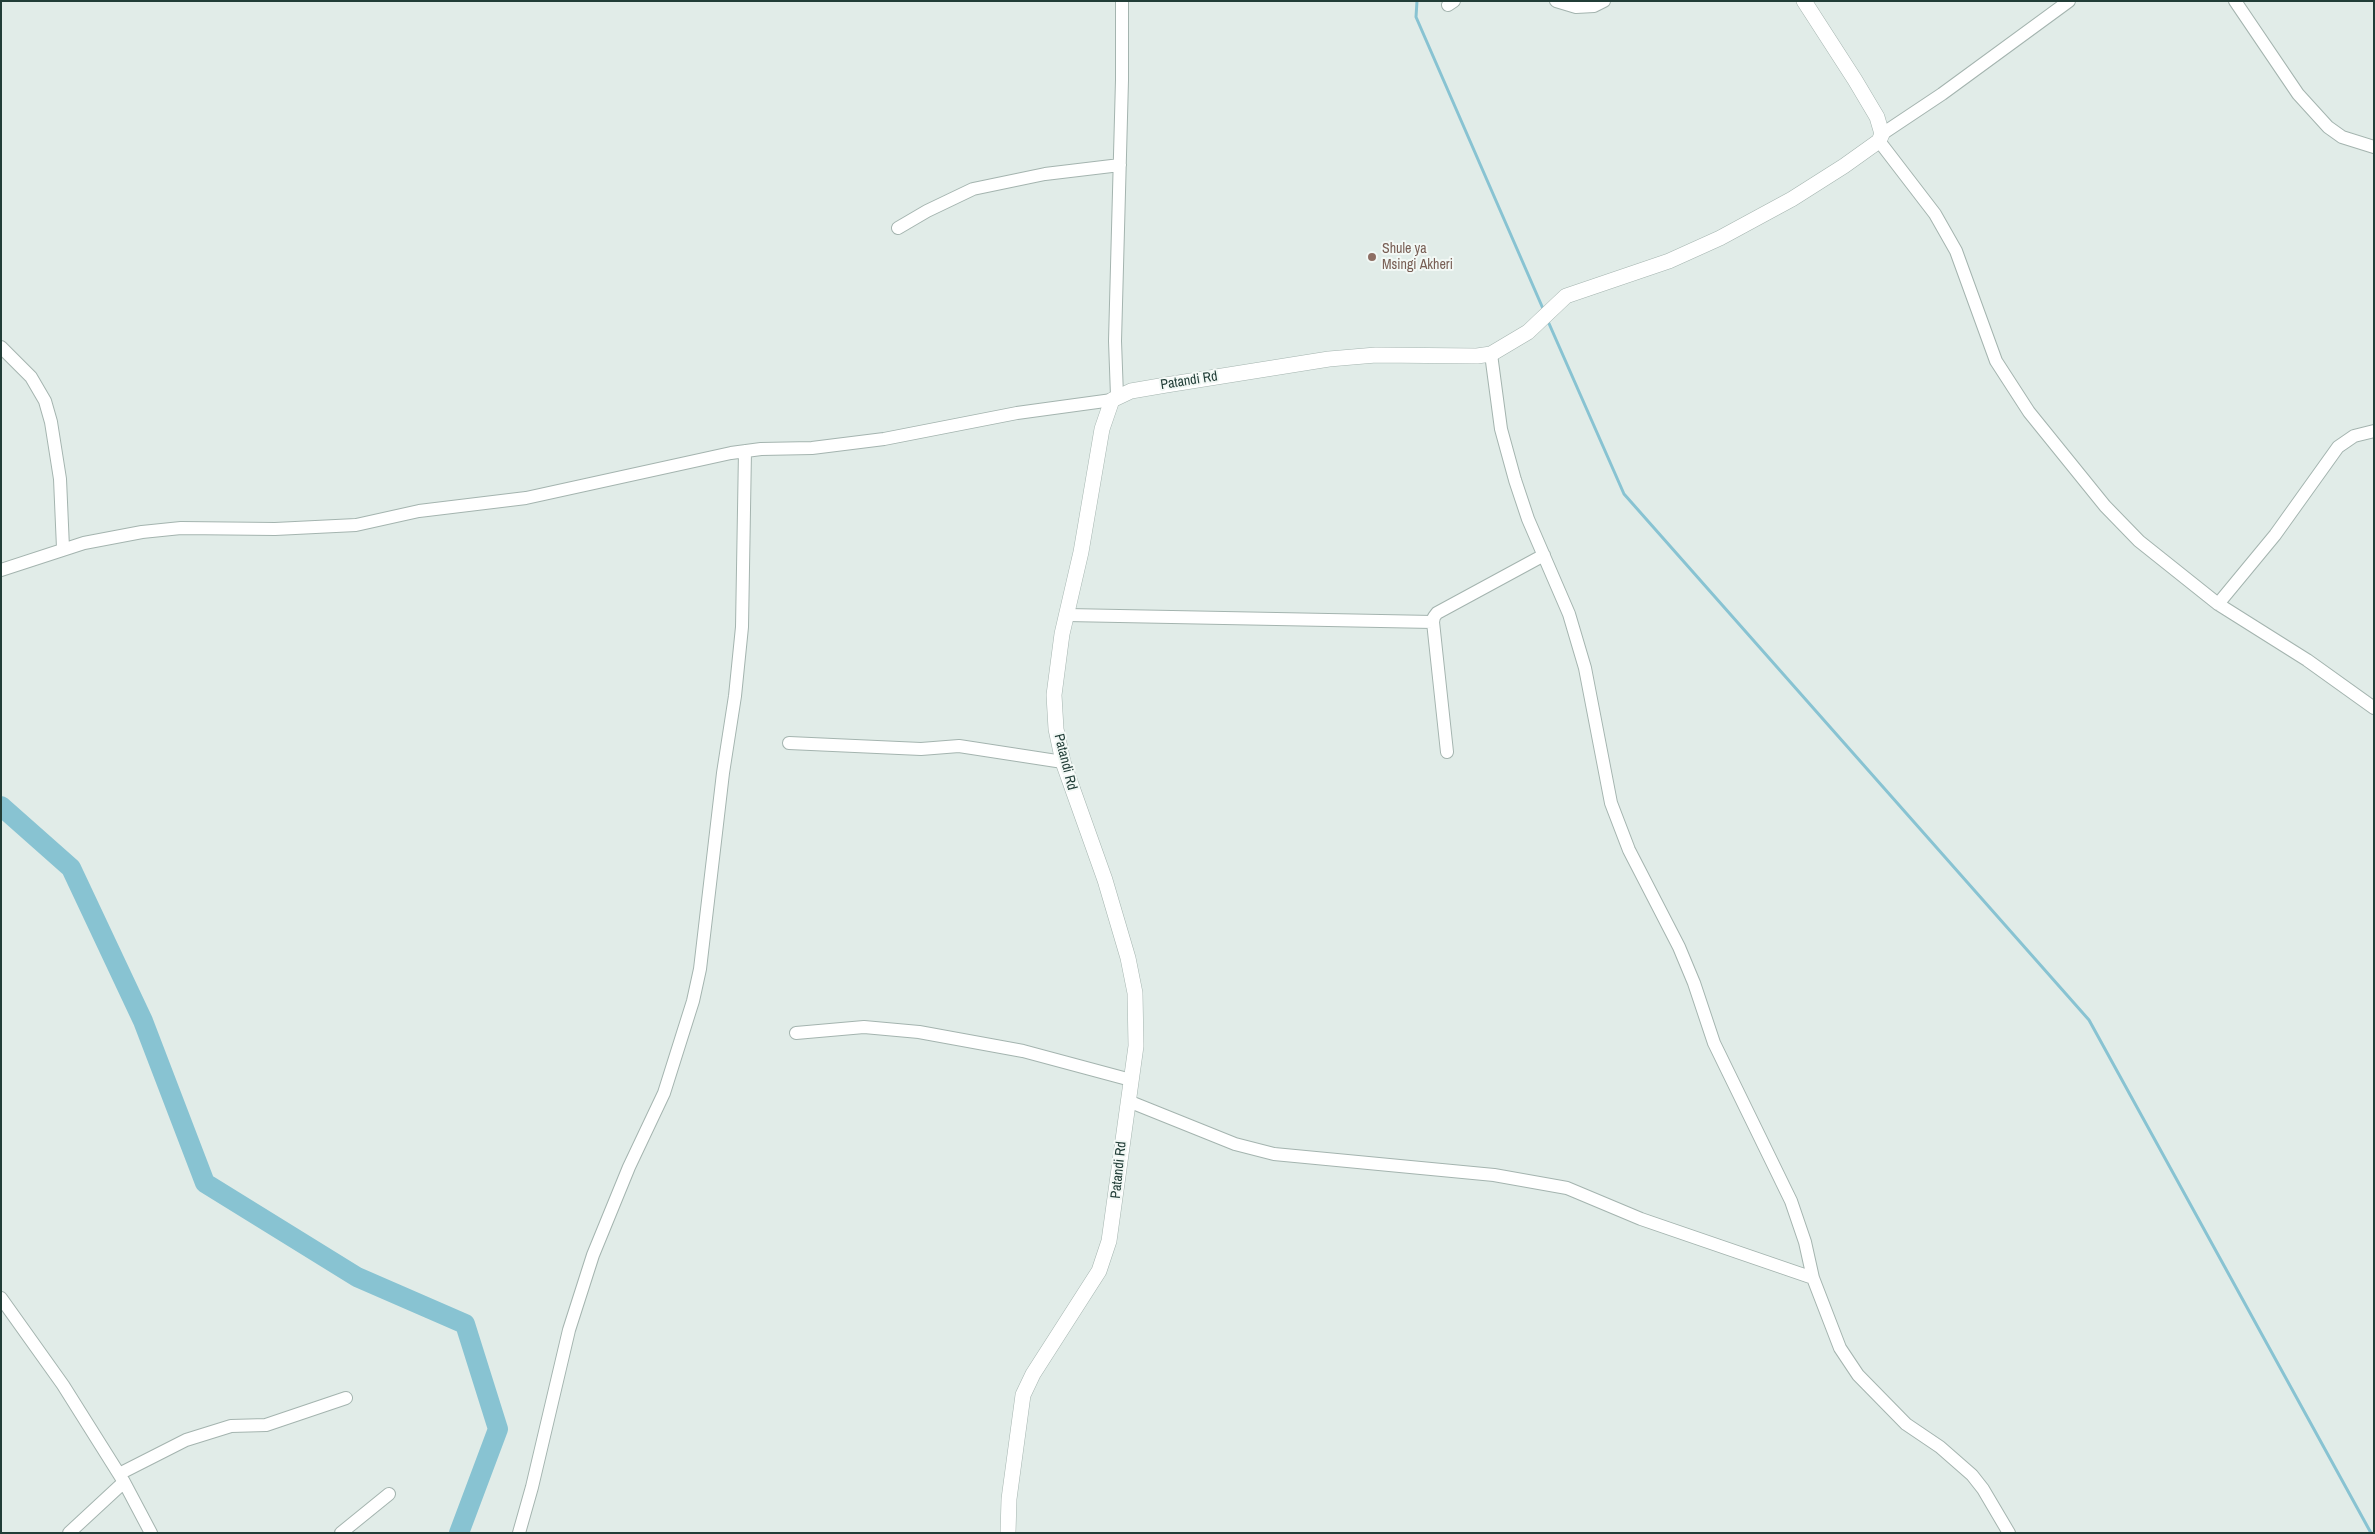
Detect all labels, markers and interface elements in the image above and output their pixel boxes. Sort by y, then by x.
place label: Shule ya Msingi Akheri [1382,241,1453,274]
marker: Shule ya Msingi Akheri [1366,251,1378,263]
street label: Patandi Rd [1159,368,1219,394]
street label: Patandi Rd [1050,732,1080,792]
street label: Patandi Rd [1108,1141,1130,1199]

